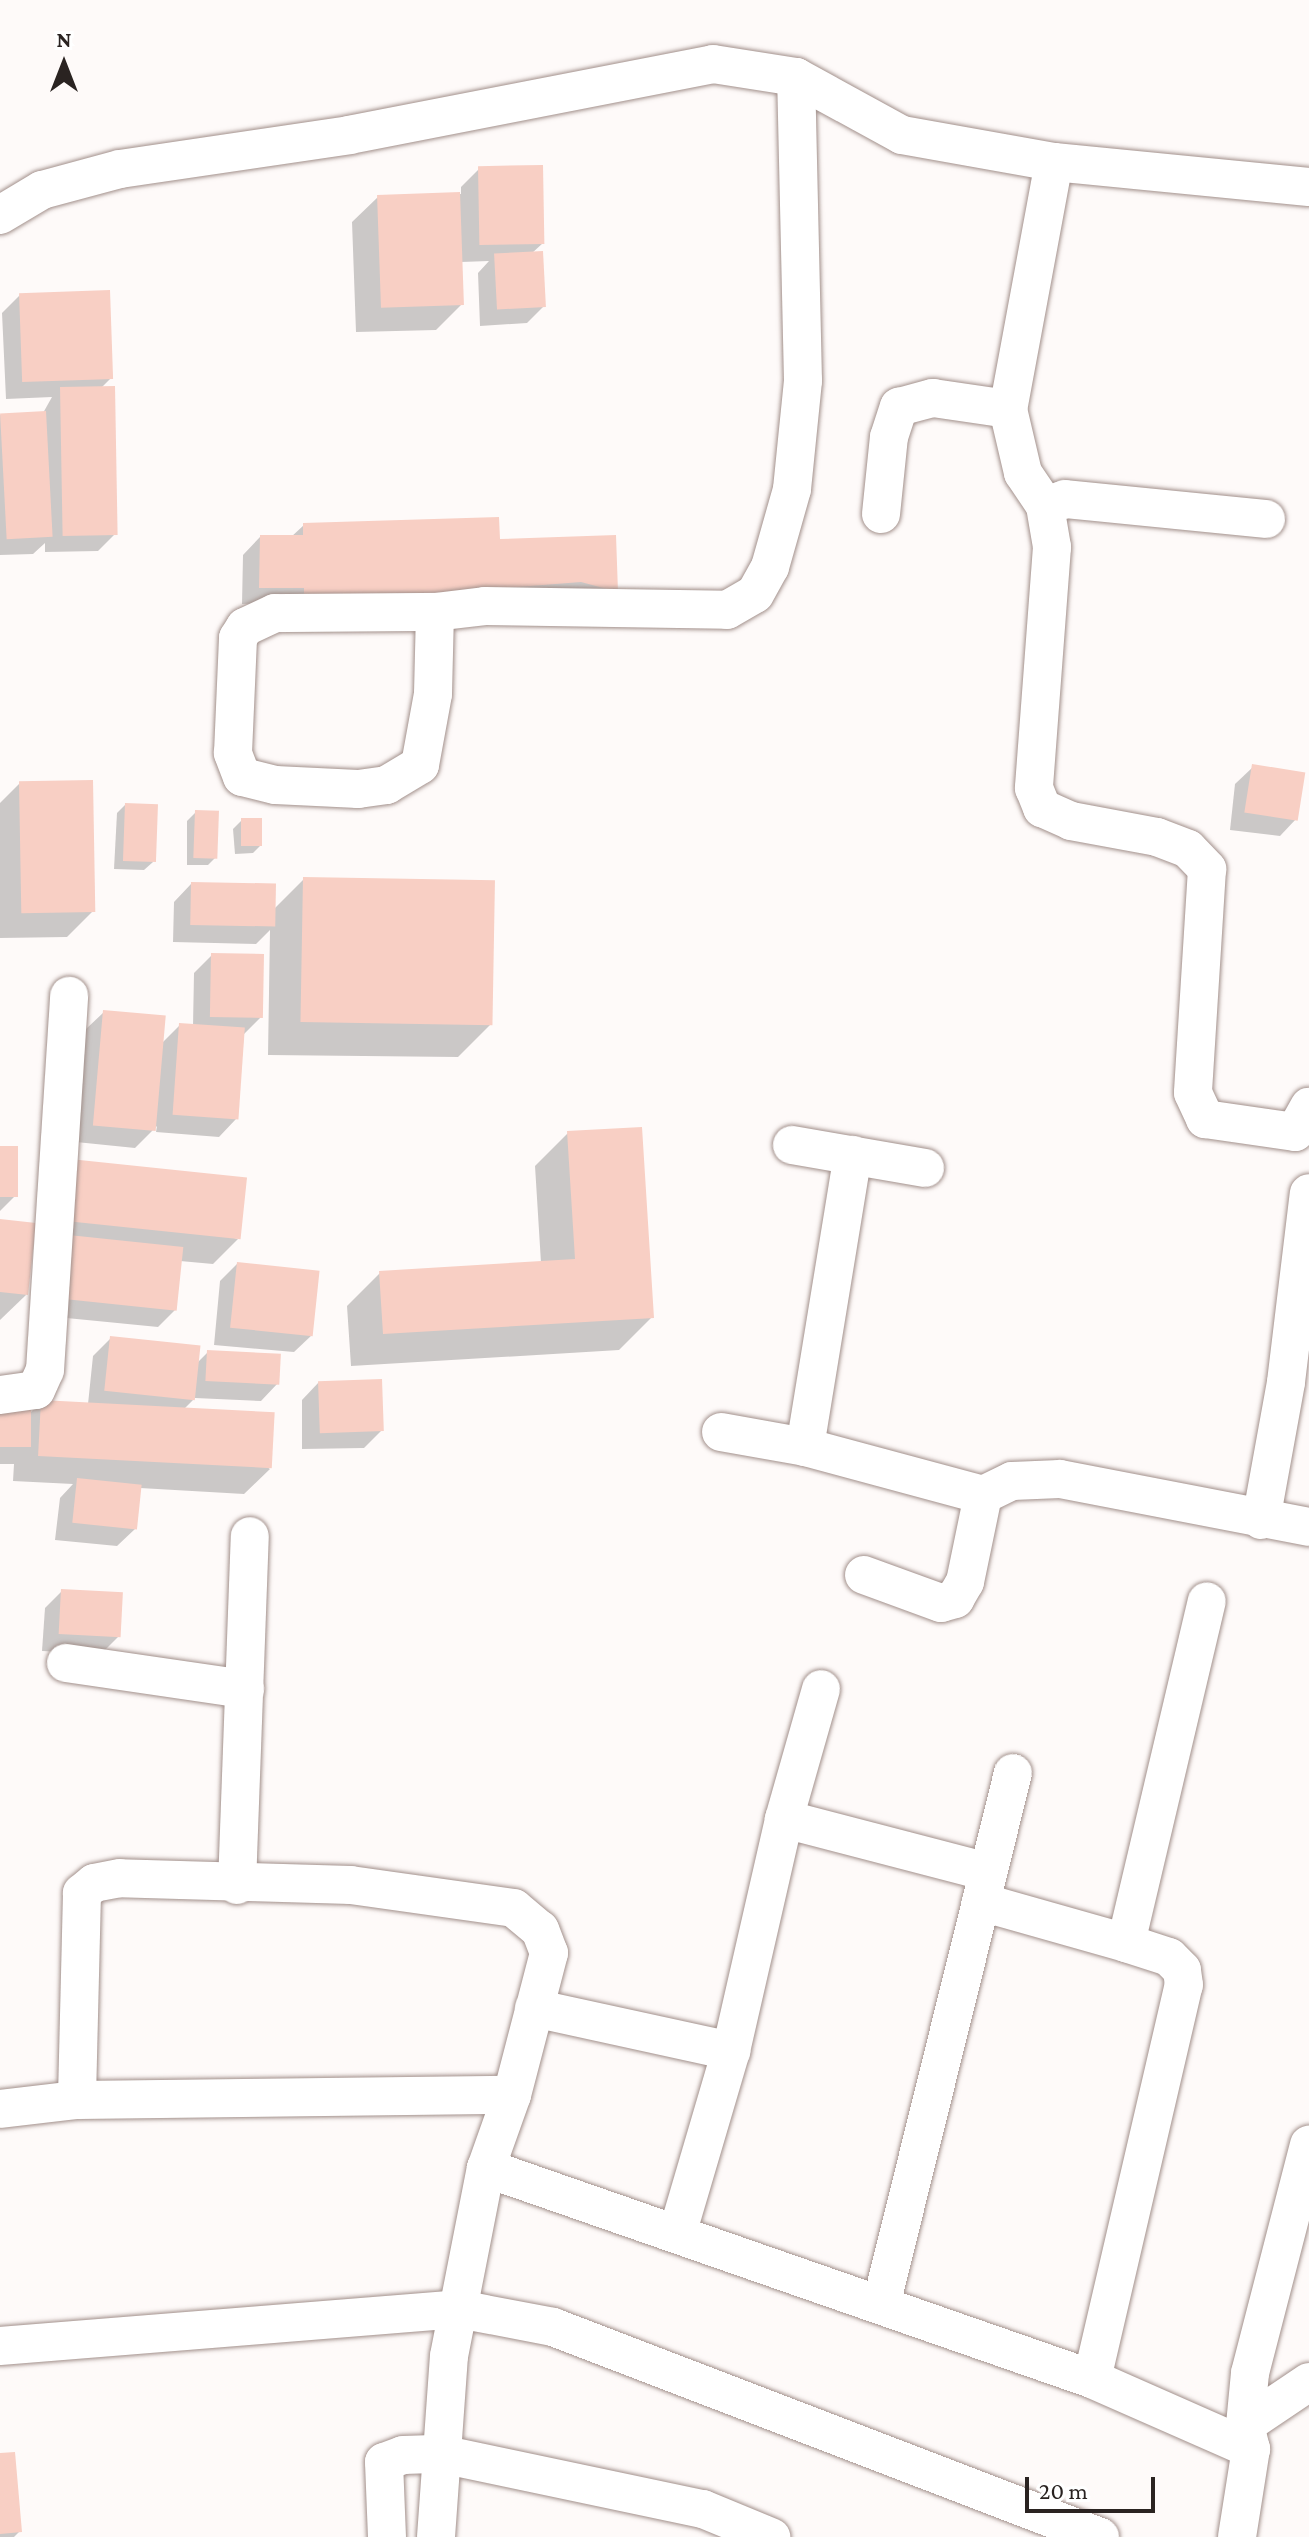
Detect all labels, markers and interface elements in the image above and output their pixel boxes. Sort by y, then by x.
north arrow [24,24,104,104]
text: N [57,27,72,52]
scale bar [1029,2461,1159,2511]
text: 20 m [1039,2477,1088,2504]

